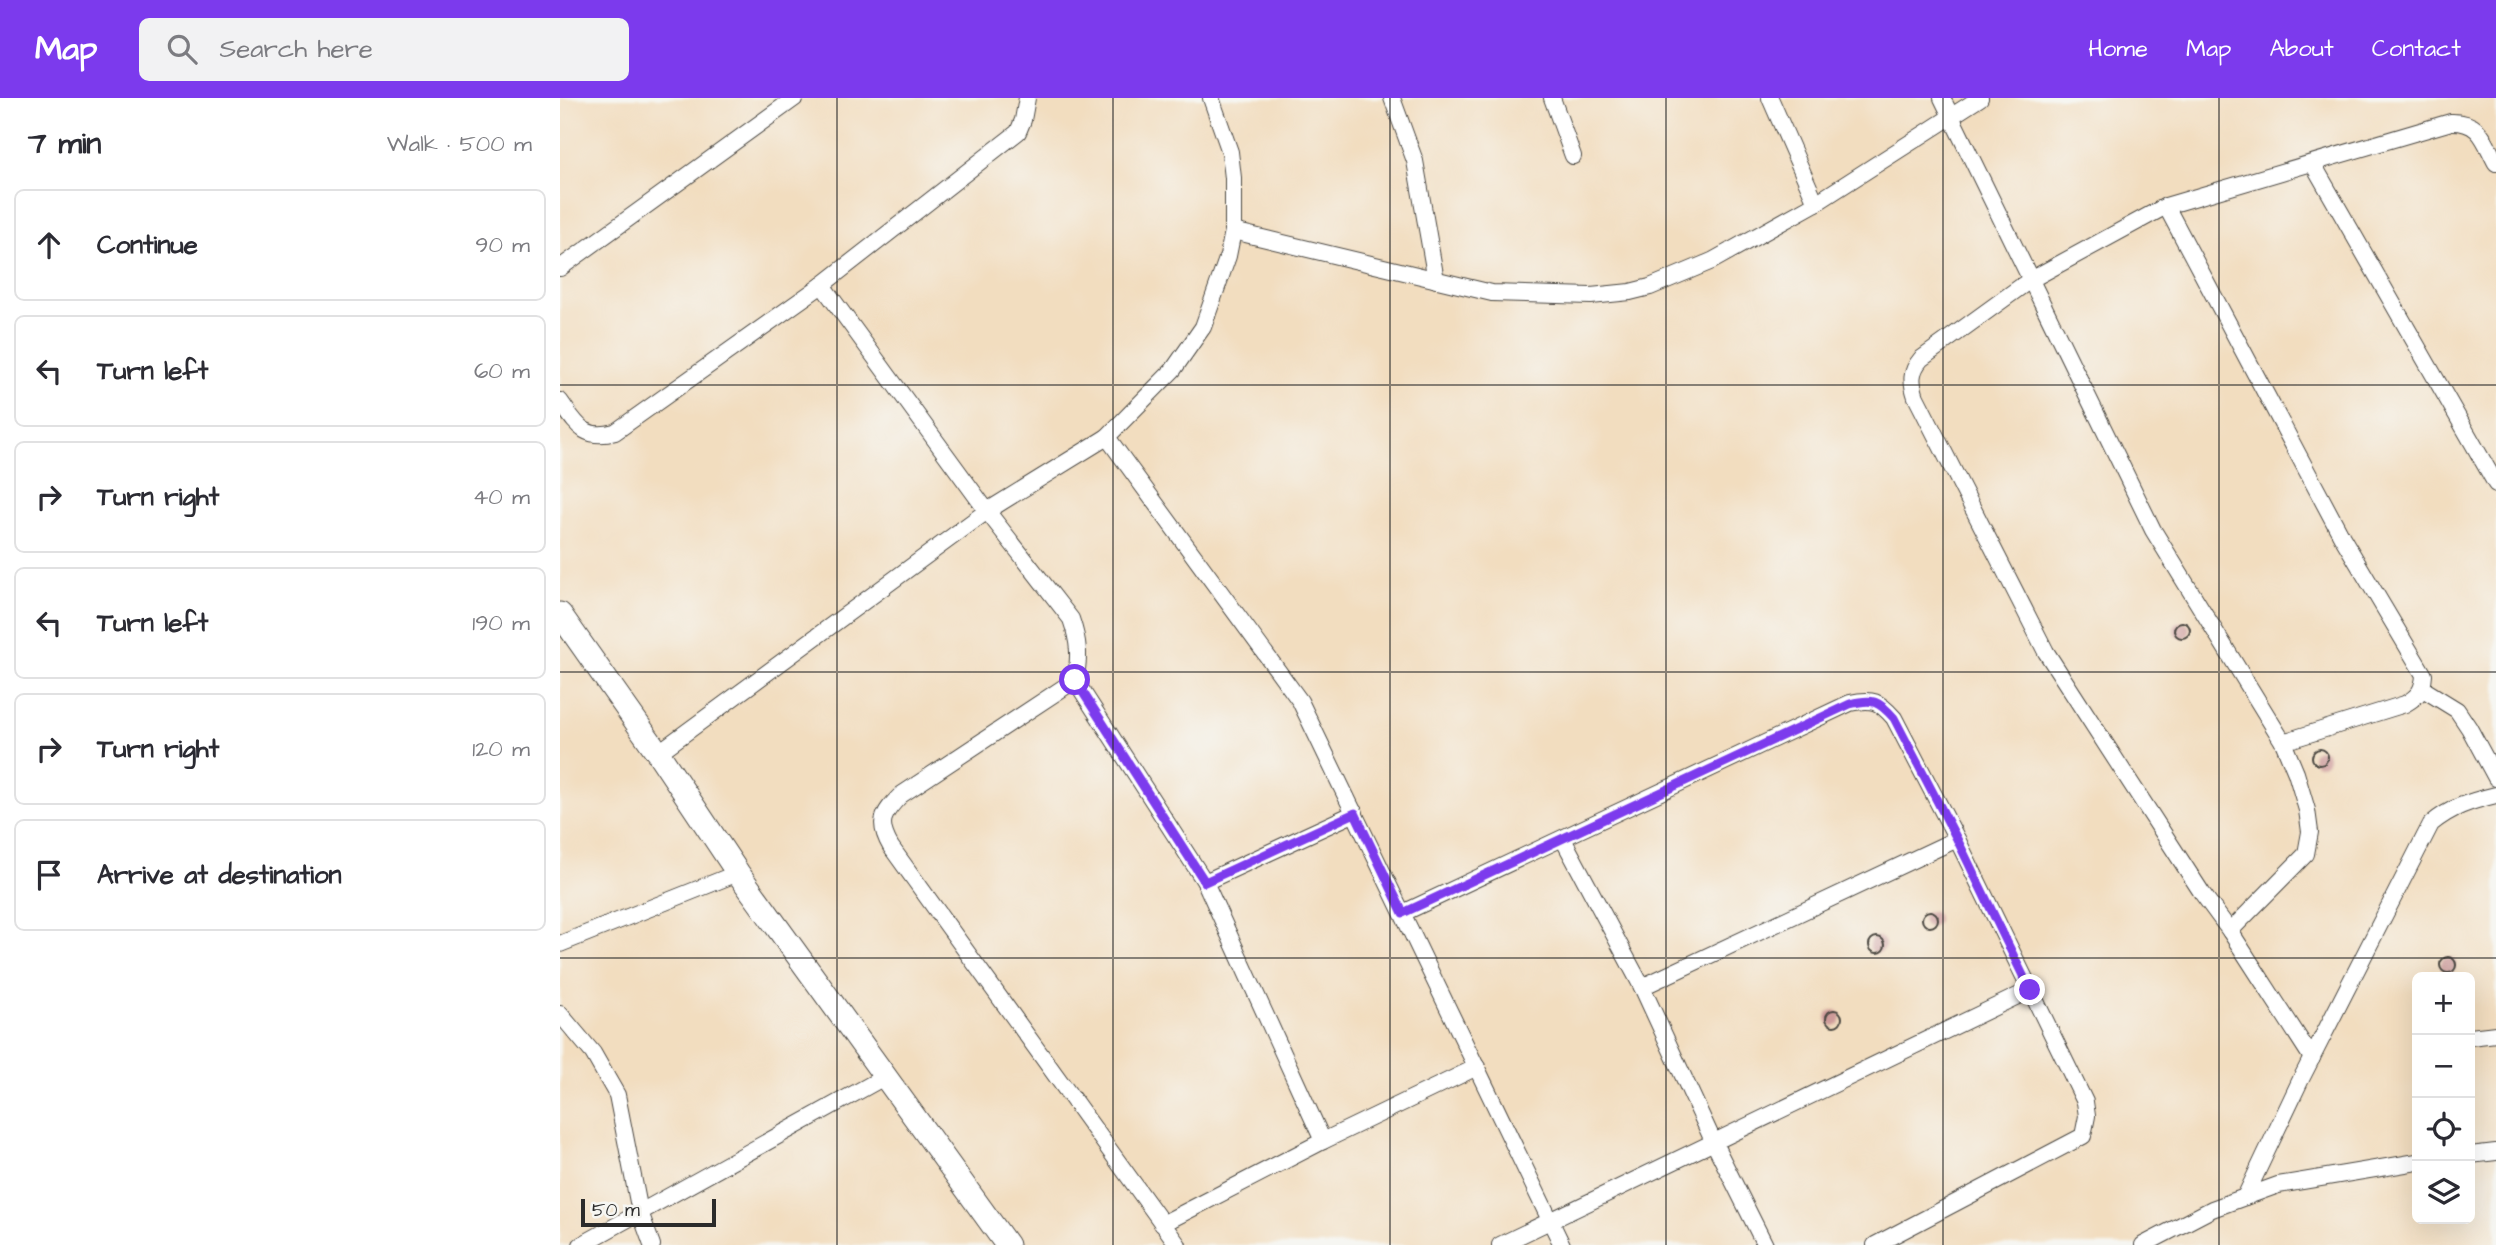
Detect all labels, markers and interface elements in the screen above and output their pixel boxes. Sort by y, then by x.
search box [139,18,629,81]
text: Map [35,26,97,72]
icon: search [163,30,201,68]
text: Search here [219,31,373,67]
text: Home [2088,32,2148,66]
text: Map [2186,32,2231,66]
text: About [2269,32,2334,66]
text: Contact [2372,32,2461,66]
text: 7 min [28,123,101,165]
text: Walk · 500 m [387,128,532,160]
icon: ahead [30,226,68,264]
text: Continue [97,227,198,263]
text: 90 m [475,229,530,261]
icon: left [30,352,68,390]
text: Turn left [97,353,208,389]
text: 60 m [474,355,530,387]
icon: right [30,478,68,516]
text: Turn right [97,479,219,515]
text: 40 m [473,481,530,513]
icon: left [30,604,68,642]
text: Turn left [97,605,208,641]
text: 190 m [472,607,530,639]
route start [1059,664,1090,695]
icon: right [30,730,68,768]
text: Turn right [97,731,219,767]
text: 120 m [472,733,530,765]
icon: arrive [30,856,68,894]
text: Arrive at destination [97,857,342,893]
map controls [2412,972,2475,1224]
button: + [2412,972,2475,1035]
route end [2014,974,2045,1005]
button: − [2412,1035,2475,1098]
button: locate [2412,1098,2475,1161]
button: layers [2412,1161,2475,1224]
scale bar [581,1196,716,1228]
text: 50 m [592,1197,640,1224]

